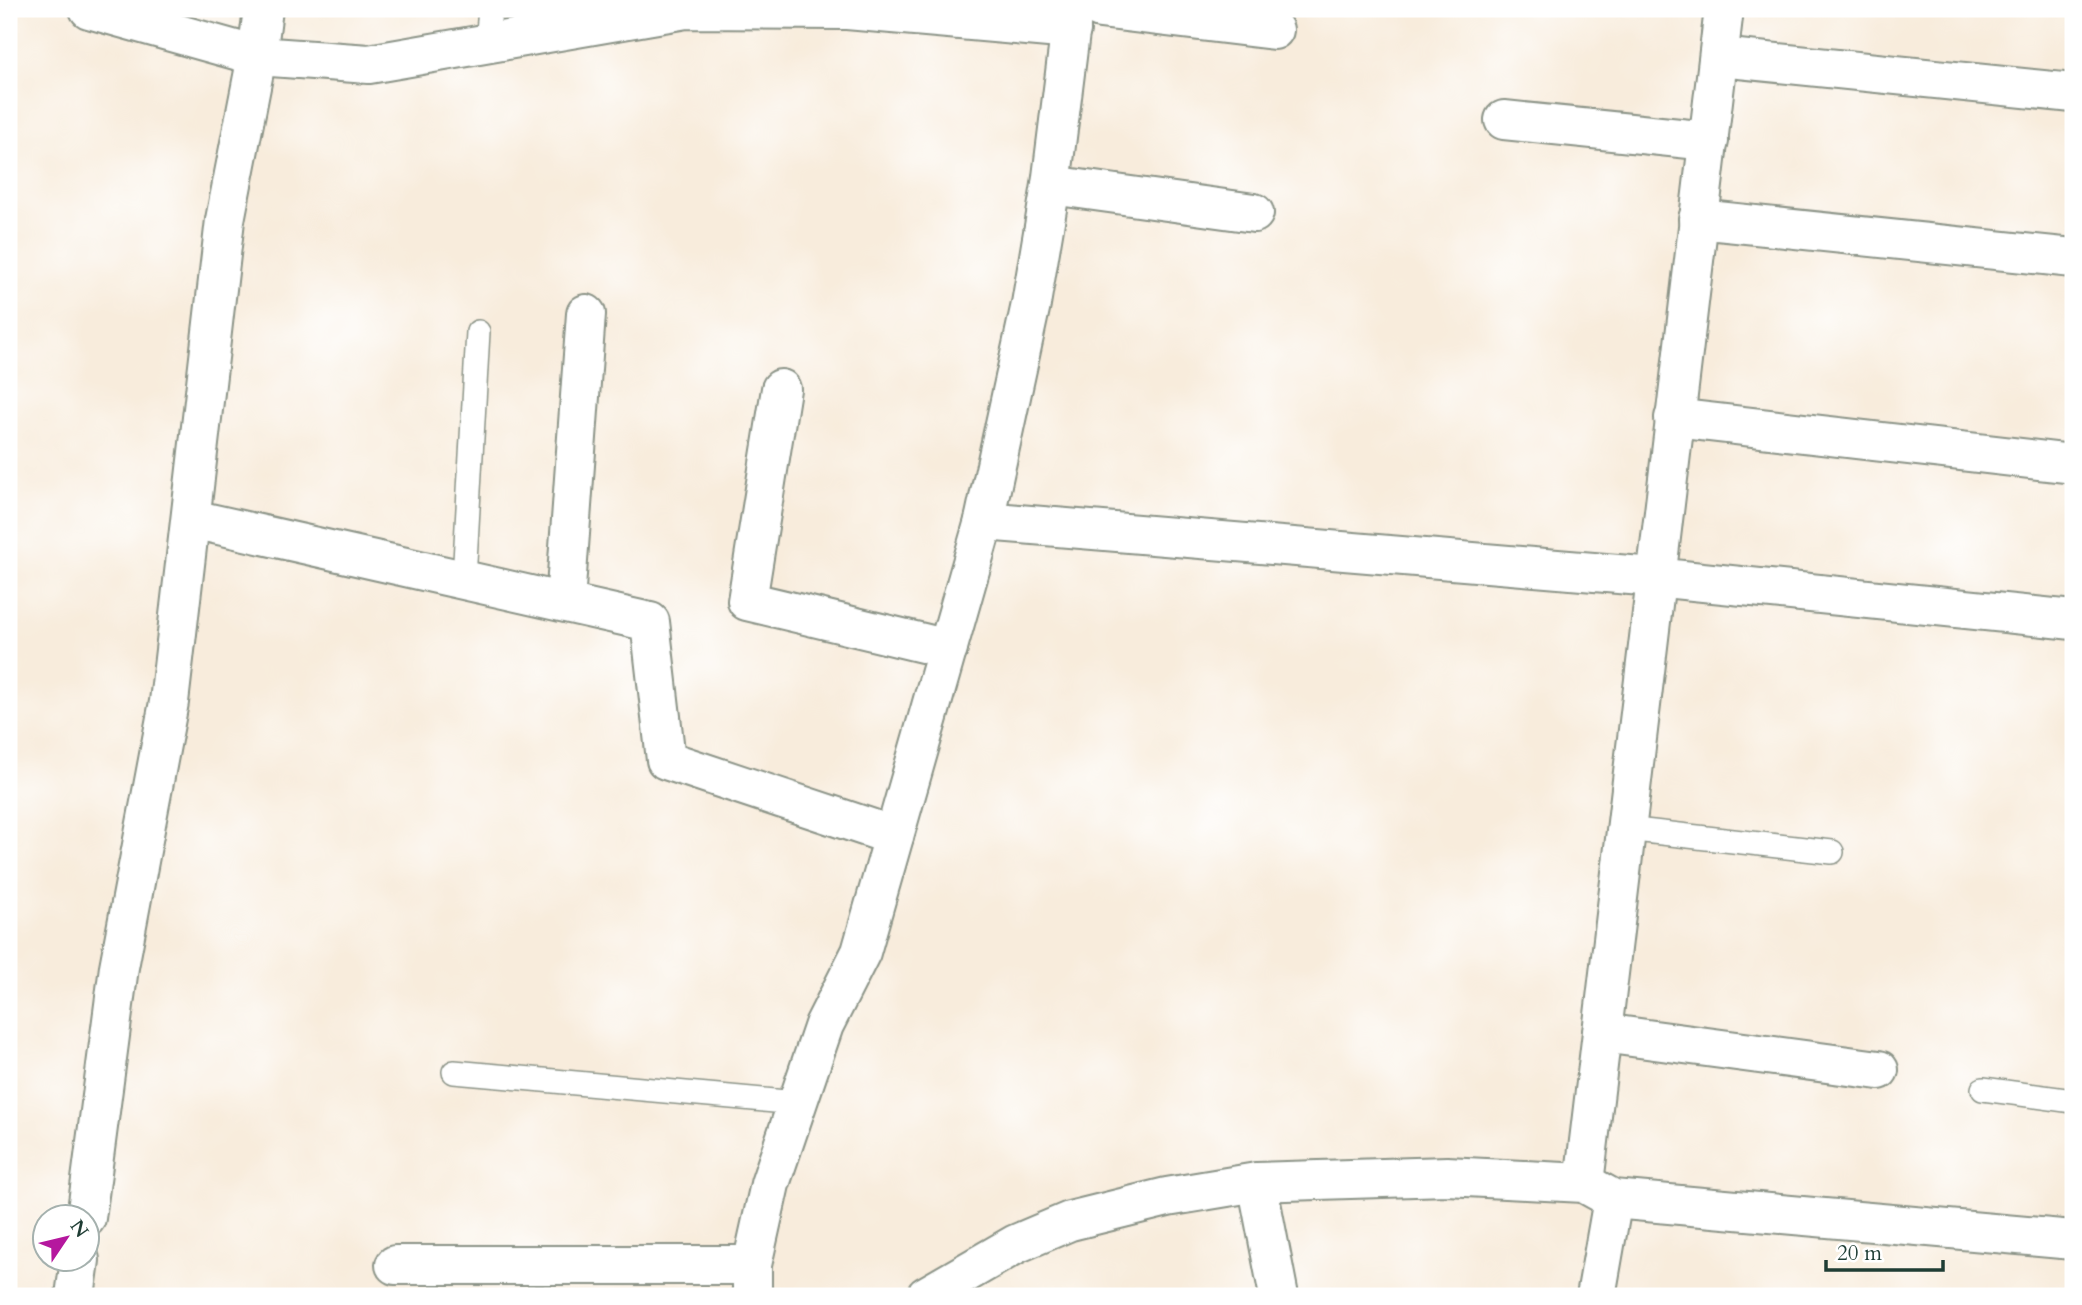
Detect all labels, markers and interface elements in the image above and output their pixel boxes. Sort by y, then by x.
north arrow [32,1204,102,1274]
text: N [64,1215,95,1243]
scale bar [1826,1228,1944,1272]
text: 20 m [1837,1239,1882,1268]

